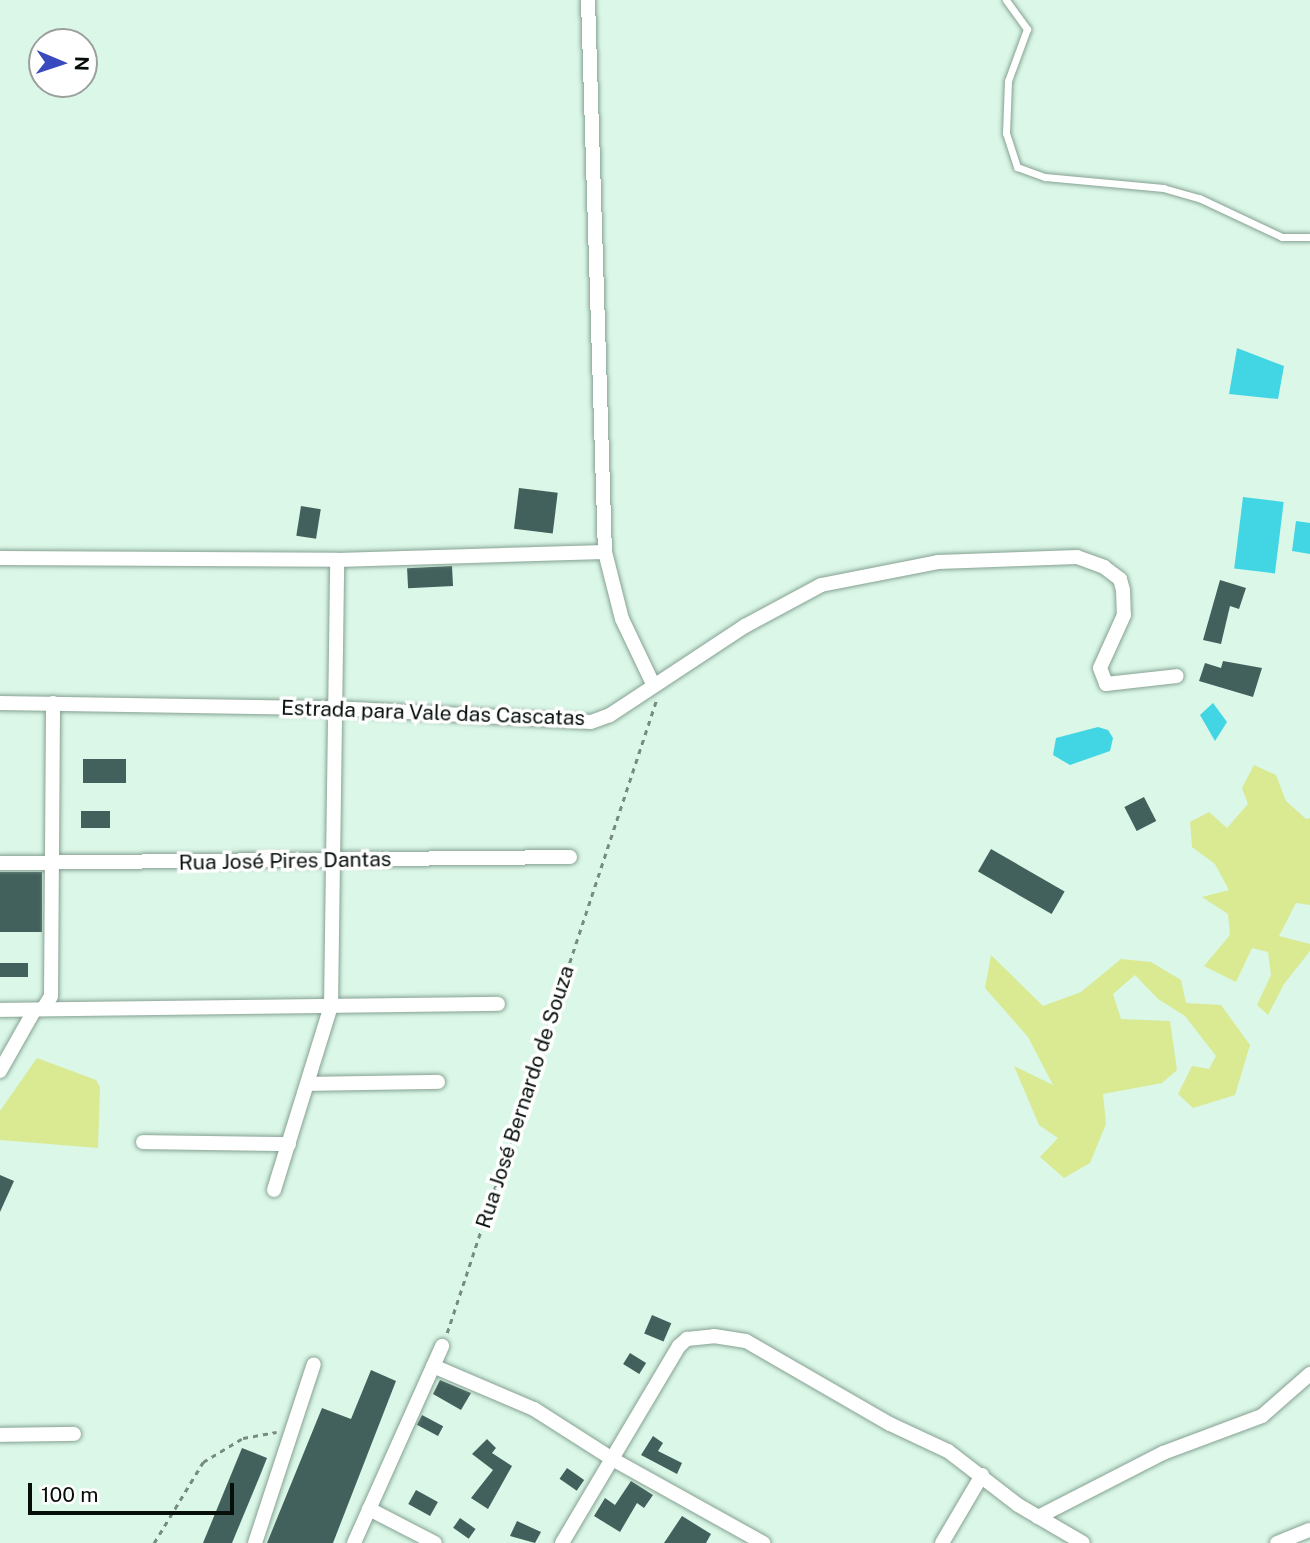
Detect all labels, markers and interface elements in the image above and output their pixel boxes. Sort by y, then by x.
north arrow [28,28,98,98]
text: N [71,56,93,71]
street label: Estrada para Vale das Cascatas [280,695,586,731]
street label: Rua José Pires Dantas [178,847,392,875]
street label: Rua José Bernardo de Souza [470,962,580,1232]
scale bar [32,1470,238,1514]
text: 100 m [41,1482,98,1507]

